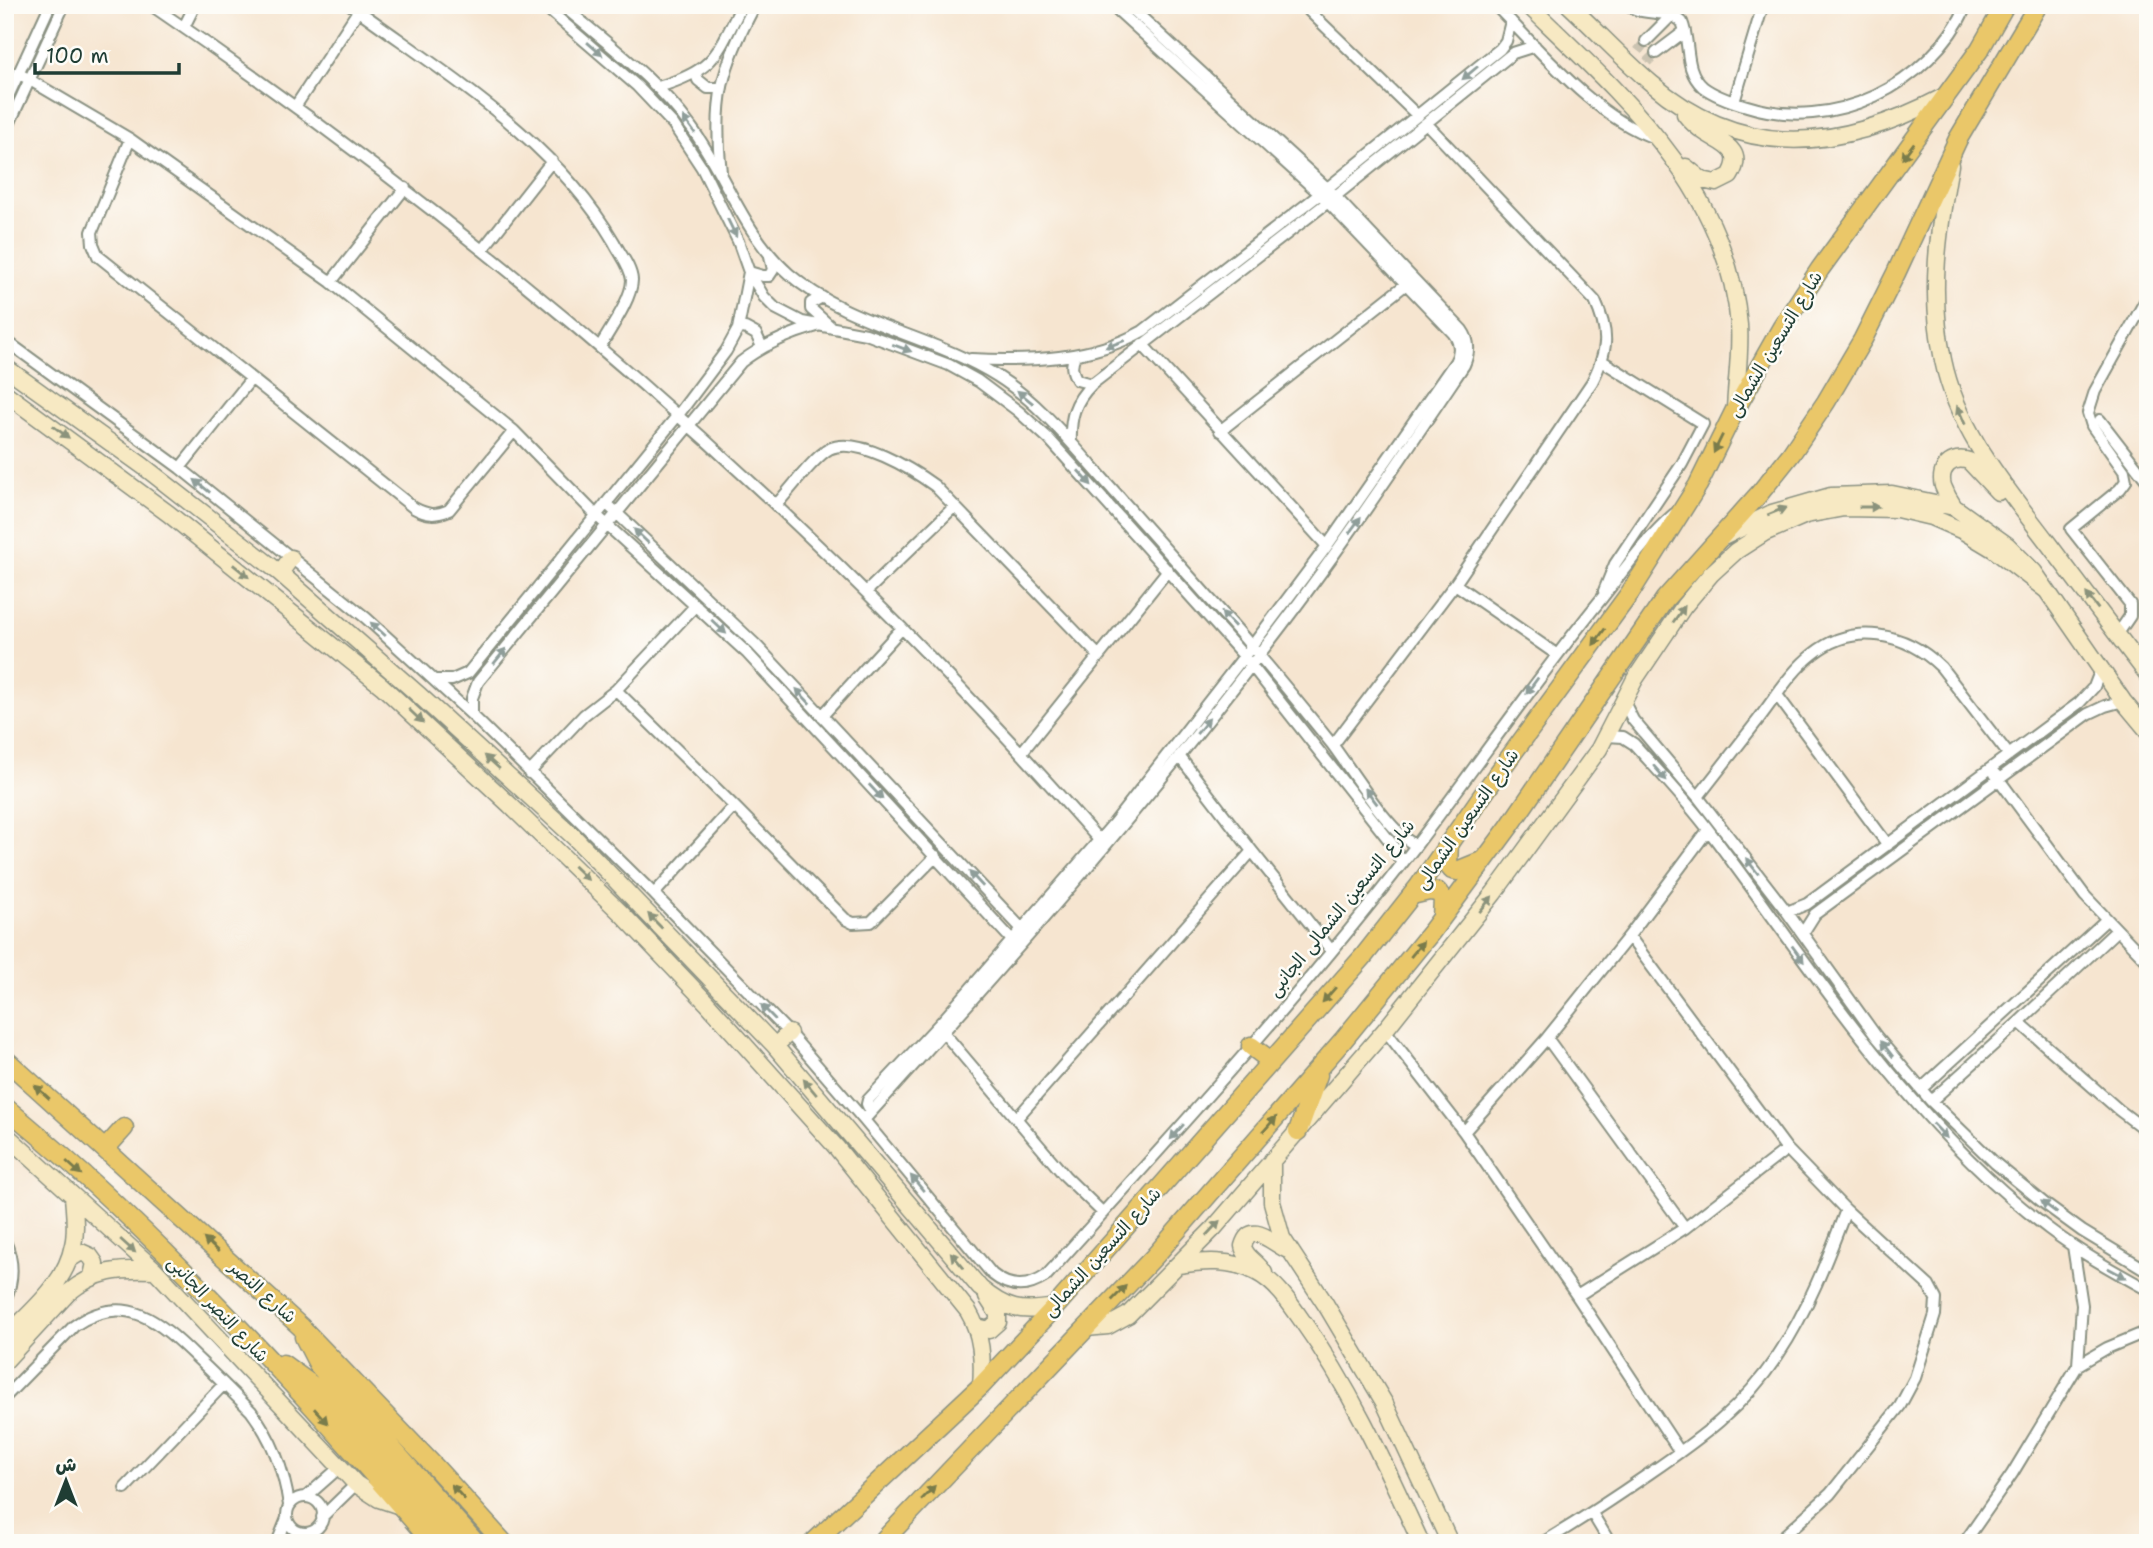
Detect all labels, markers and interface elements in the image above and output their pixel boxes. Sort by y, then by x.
scale bar [35,32,178,76]
one-way arrow [586,41,604,57]
text: 100 m [46,42,109,70]
one-way arrow [1462,65,1479,80]
one-way arrow [683,116,697,134]
one-way arrow [1902,142,1916,160]
one-way arrow [726,218,737,238]
street label: شارع التسعين الشمالى [1722,267,1828,421]
one-way arrow [1104,339,1125,350]
one-way arrow [892,343,913,354]
one-way arrow [1016,390,1033,405]
one-way arrow [1955,405,1967,425]
one-way arrow [52,425,70,439]
one-way arrow [1713,434,1724,454]
one-way arrow [1077,469,1093,487]
one-way arrow [193,478,211,493]
one-way arrow [1858,501,1880,513]
one-way arrow [1766,506,1787,517]
one-way arrow [1348,516,1362,534]
one-way arrow [633,528,650,544]
one-way arrow [231,564,249,579]
one-way arrow [2084,592,2099,610]
one-way arrow [1672,604,1686,623]
one-way arrow [1220,610,1236,628]
one-way arrow [710,618,727,634]
one-way arrow [369,621,387,637]
one-way arrow [1592,628,1606,646]
one-way arrow [492,647,507,664]
one-way arrow [1526,677,1540,695]
one-way arrow [795,687,811,704]
one-way arrow [407,708,424,724]
one-way arrow [1195,718,1210,735]
street label: شارع التسعين الشمالى [1409,744,1525,894]
one-way arrow [483,754,501,770]
one-way arrow [1652,765,1667,782]
one-way arrow [868,783,884,801]
one-way arrow [1364,787,1378,805]
street label: شارع التسعين الشمالى الجانبى [1262,814,1420,1002]
one-way arrow [1745,857,1759,875]
one-way arrow [572,865,589,882]
one-way arrow [968,871,984,888]
one-way arrow [1478,896,1493,914]
one-way arrow [647,913,663,930]
one-way arrow [1409,941,1424,959]
one-way arrow [1791,944,1806,962]
one-way arrow [1322,986,1338,1003]
one-way arrow [759,1003,776,1020]
one-way arrow [1880,1040,1894,1058]
one-way arrow [803,1079,818,1096]
one-way arrow [33,1084,51,1100]
one-way arrow [1262,1115,1277,1132]
one-way arrow [1932,1122,1948,1139]
one-way arrow [1169,1123,1185,1141]
one-way arrow [66,1160,83,1176]
one-way arrow [910,1175,925,1192]
street label: شارع التسعين الشمالى [1037,1182,1167,1322]
one-way arrow [2040,1201,2058,1215]
one-way arrow [1205,1219,1221,1237]
one-way arrow [119,1237,136,1253]
one-way arrow [203,1237,220,1253]
street label: شارع النصر الجانبى [162,1250,274,1368]
one-way arrow [950,1252,965,1269]
street label: شارع النصر [223,1254,302,1329]
one-way arrow [2108,1267,2127,1279]
one-way arrow [1111,1285,1127,1302]
one-way arrow [313,1407,329,1425]
north arrow [32,1446,102,1516]
text: ش [56,1452,77,1477]
one-way arrow [450,1483,466,1501]
one-way arrow [920,1485,936,1502]

